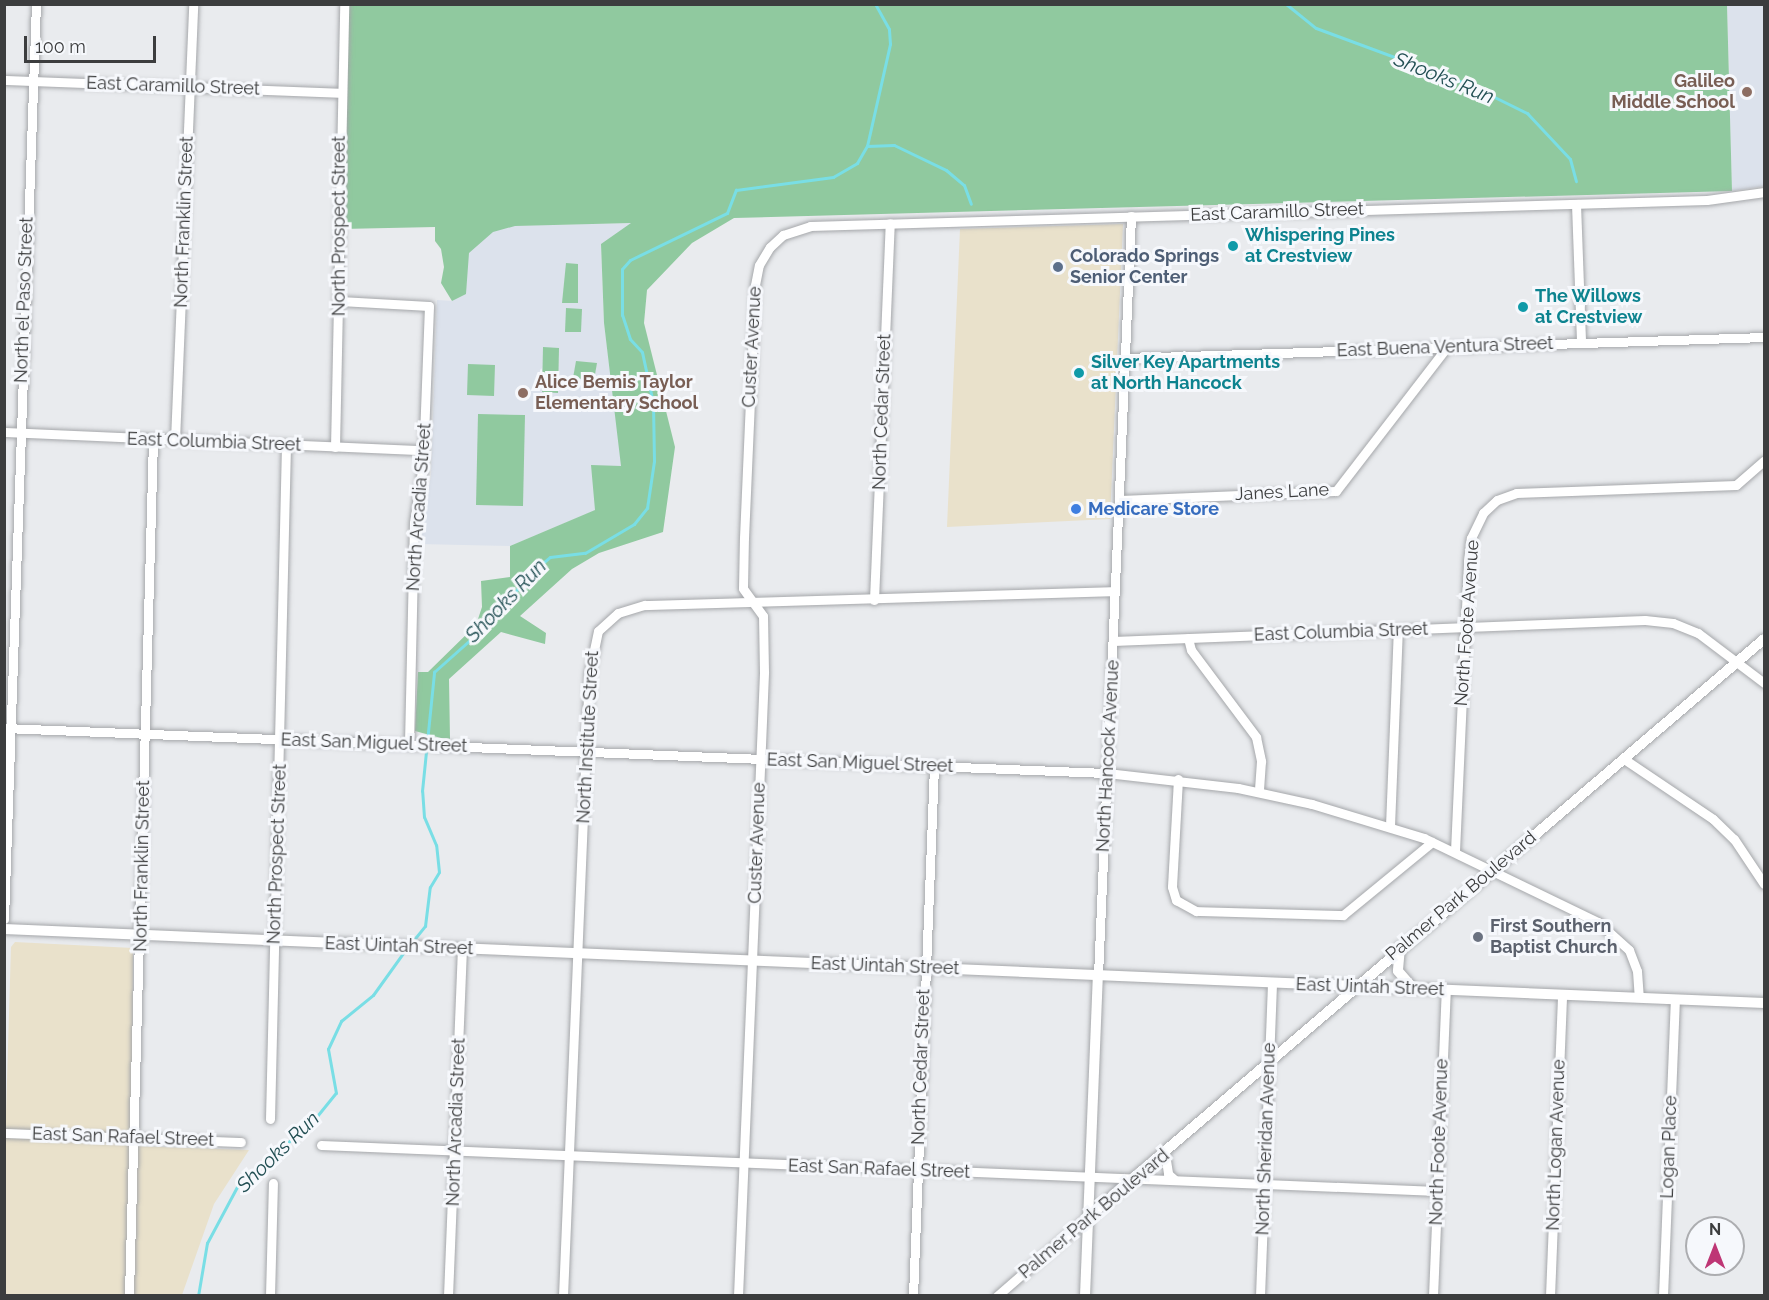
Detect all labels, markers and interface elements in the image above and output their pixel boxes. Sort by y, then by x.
scale bar [27,24,159,62]
text: 100 m [35,36,86,57]
water label: Shooks Run [1390,47,1498,109]
place label: Galileo Middle School [1611,71,1735,113]
street label: East Caramillo Street [86,72,260,100]
marker: Galileo Middle School [1740,85,1754,99]
street label: North Franklin Street [170,136,198,308]
street label: North Prospect Street [328,136,350,316]
street label: East Caramillo Street [1190,198,1364,226]
street label: North el Paso Street [10,216,38,384]
place label: Whispering Pines at Crestview [1245,225,1395,268]
marker: Whispering Pines at Crestview [1226,239,1240,253]
place label: Colorado Springs Senior Center [1070,246,1219,288]
marker: Colorado Springs Senior Center [1051,260,1065,274]
street label: Custer Avenue [738,285,766,409]
place label: The Willows at Crestview [1535,286,1642,328]
marker: The Willows at Crestview [1516,300,1530,314]
street label: East Buena Ventura Street [1336,332,1554,362]
street label: North Cedar Street [868,333,896,491]
place label: Silver Key Apartments at North Hancock [1091,352,1282,394]
marker: Silver Key Apartments at North Hancock [1072,366,1086,380]
place label: Alice Bemis Taylor Elementary School [535,372,699,415]
marker: Alice Bemis Taylor Elementary School [516,386,530,400]
street label: North Arcadia Street [402,422,436,592]
street label: East Columbia Street [126,428,302,456]
street label: Janes Lane [1234,479,1330,505]
place label: Medicare Store [1088,498,1219,520]
marker: Medicare Store [1069,502,1083,516]
street label: North Foote Avenue [1450,539,1484,707]
water label: Shooks Run [461,555,551,647]
street label: East Columbia Street [1253,618,1429,646]
street label: North Institute Street [573,650,603,824]
street label: North Hancock Avenue [1092,659,1124,853]
street label: East San Miguel Street [280,729,468,757]
street label: East San Miguel Street [766,749,954,777]
street label: North Prospect Street [263,763,291,945]
street label: North Franklin Street [130,780,154,952]
street label: Custer Avenue [744,782,770,904]
street label: Palmer Park Boulevard [1381,827,1541,965]
place label: First Southern Baptist Church [1490,916,1618,958]
marker: First Southern Baptist Church [1471,930,1485,944]
street label: East Uintah Street [324,933,474,959]
street label: East Uintah Street [810,953,960,979]
street label: East Uintah Street [1295,974,1445,1000]
street label: North Cedar Street [907,988,935,1146]
street label: North Arcadia Street [442,1037,470,1207]
street label: North Sheridan Avenue [1252,1042,1280,1236]
street label: North Foote Avenue [1425,1058,1453,1226]
street label: North Logan Avenue [1542,1059,1570,1231]
street label: Logan Place [1656,1095,1682,1199]
water label: Shooks Run [232,1107,324,1197]
street label: East San Rafael Street [31,1123,215,1151]
street label: Palmer Park Boulevard [1014,1145,1174,1283]
street label: East San Rafael Street [787,1155,971,1183]
north arrow [1685,1216,1745,1276]
text: N [1709,1220,1721,1239]

